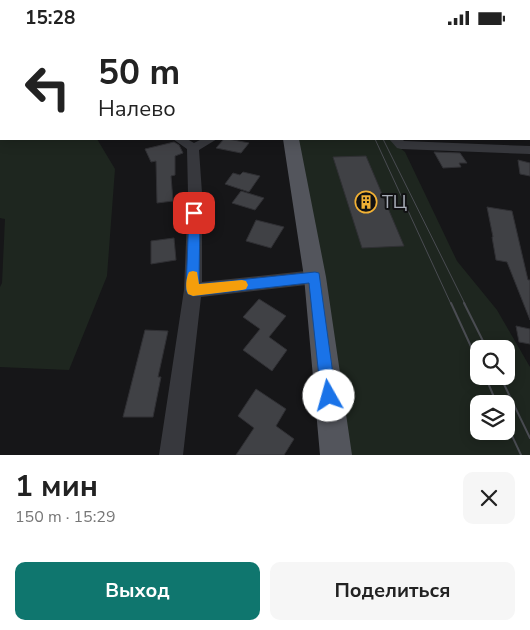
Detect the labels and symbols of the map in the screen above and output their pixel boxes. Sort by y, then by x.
building icon: ТЦ [354,190,378,214]
place label: ТЦ [382,190,407,214]
pin [173,192,215,234]
position arrow [302,369,354,421]

